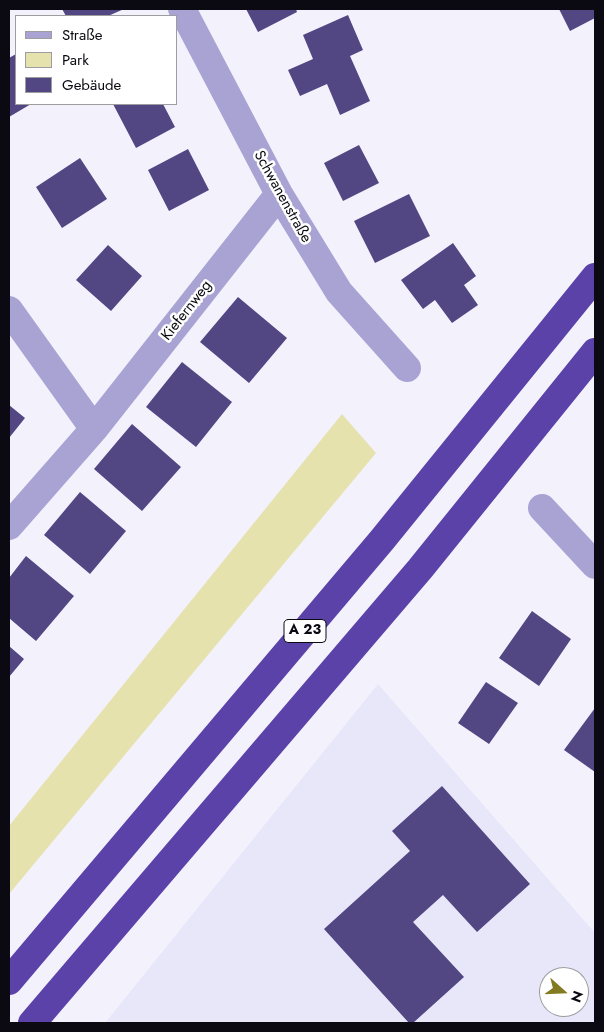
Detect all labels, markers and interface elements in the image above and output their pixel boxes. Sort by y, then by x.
legend [15,15,178,105]
text: Straße [62,24,102,46]
text: Park [62,49,89,71]
text: Gebäude [62,74,121,96]
street label: Schwanenstraße [249,148,315,246]
street label: Kiefernweg [158,277,216,345]
road number: A 23 [284,620,326,642]
north arrow [539,967,589,1017]
text: N [566,988,588,1005]

